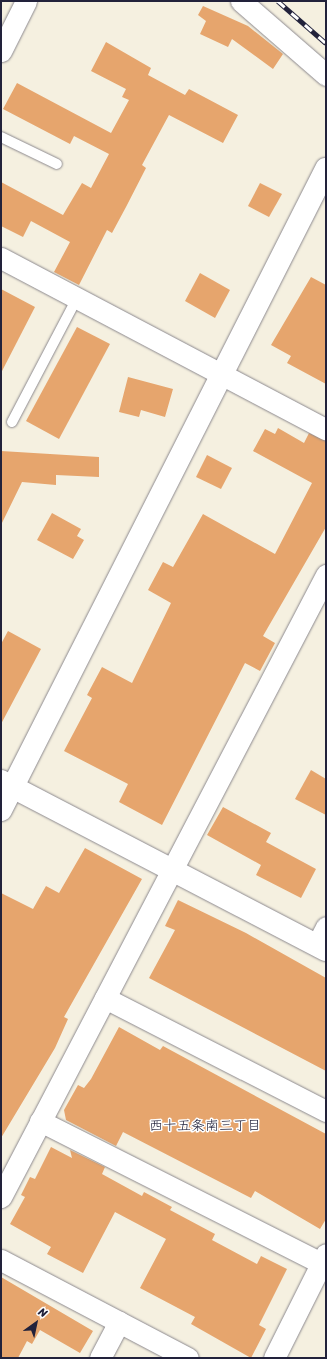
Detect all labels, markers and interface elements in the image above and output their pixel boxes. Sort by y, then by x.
district label: 西十五条南三丁目 [149,1118,261,1134]
text: N [34,1302,51,1323]
north arrow [16,1303,56,1343]

